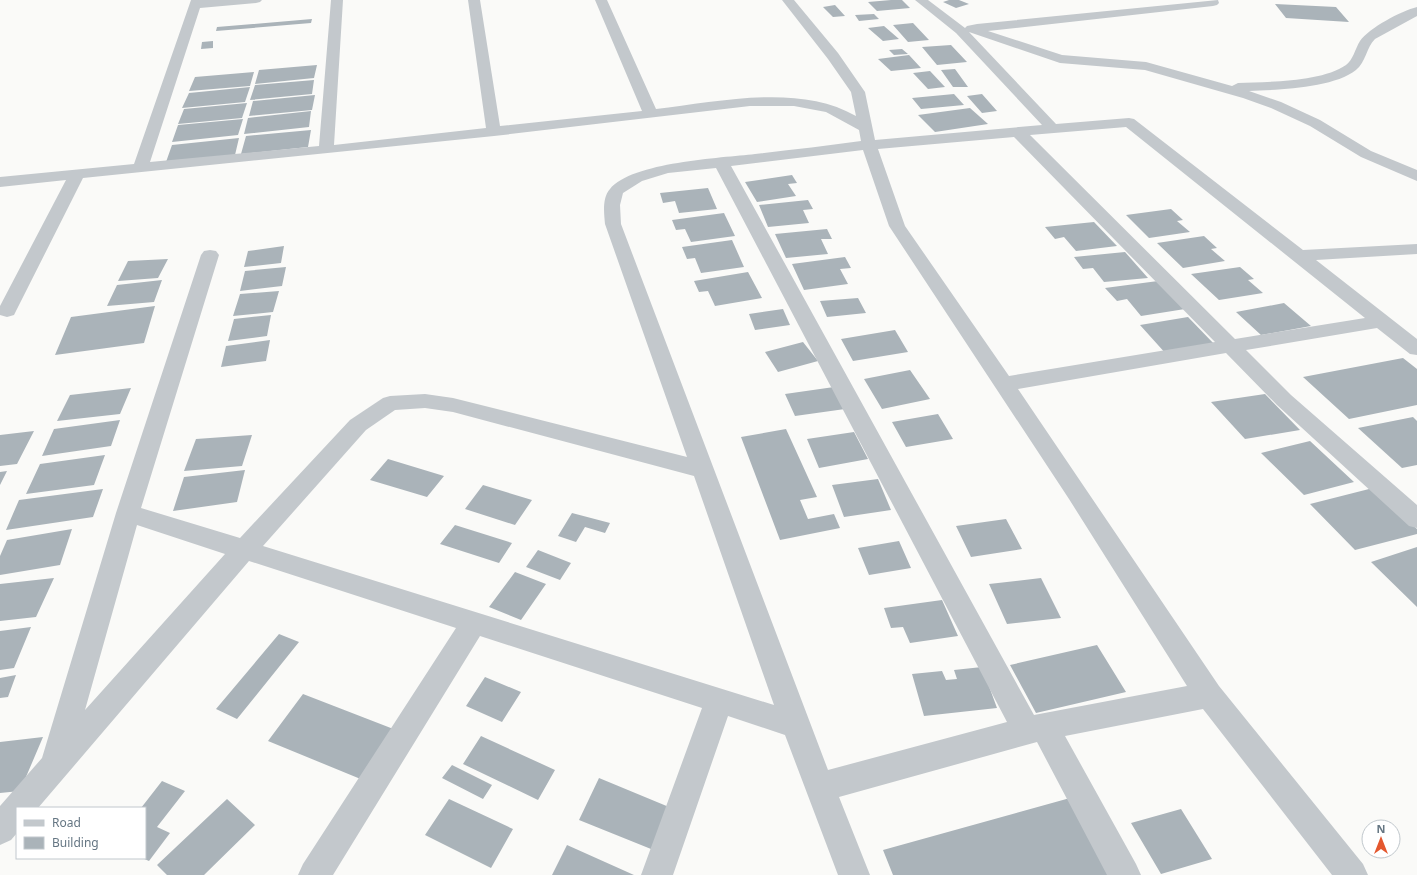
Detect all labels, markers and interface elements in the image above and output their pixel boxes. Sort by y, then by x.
legend [16,807,146,859]
text: Road [52,814,81,831]
north arrow [1361,819,1401,859]
text: N [1377,821,1385,836]
text: Building [52,834,99,851]

